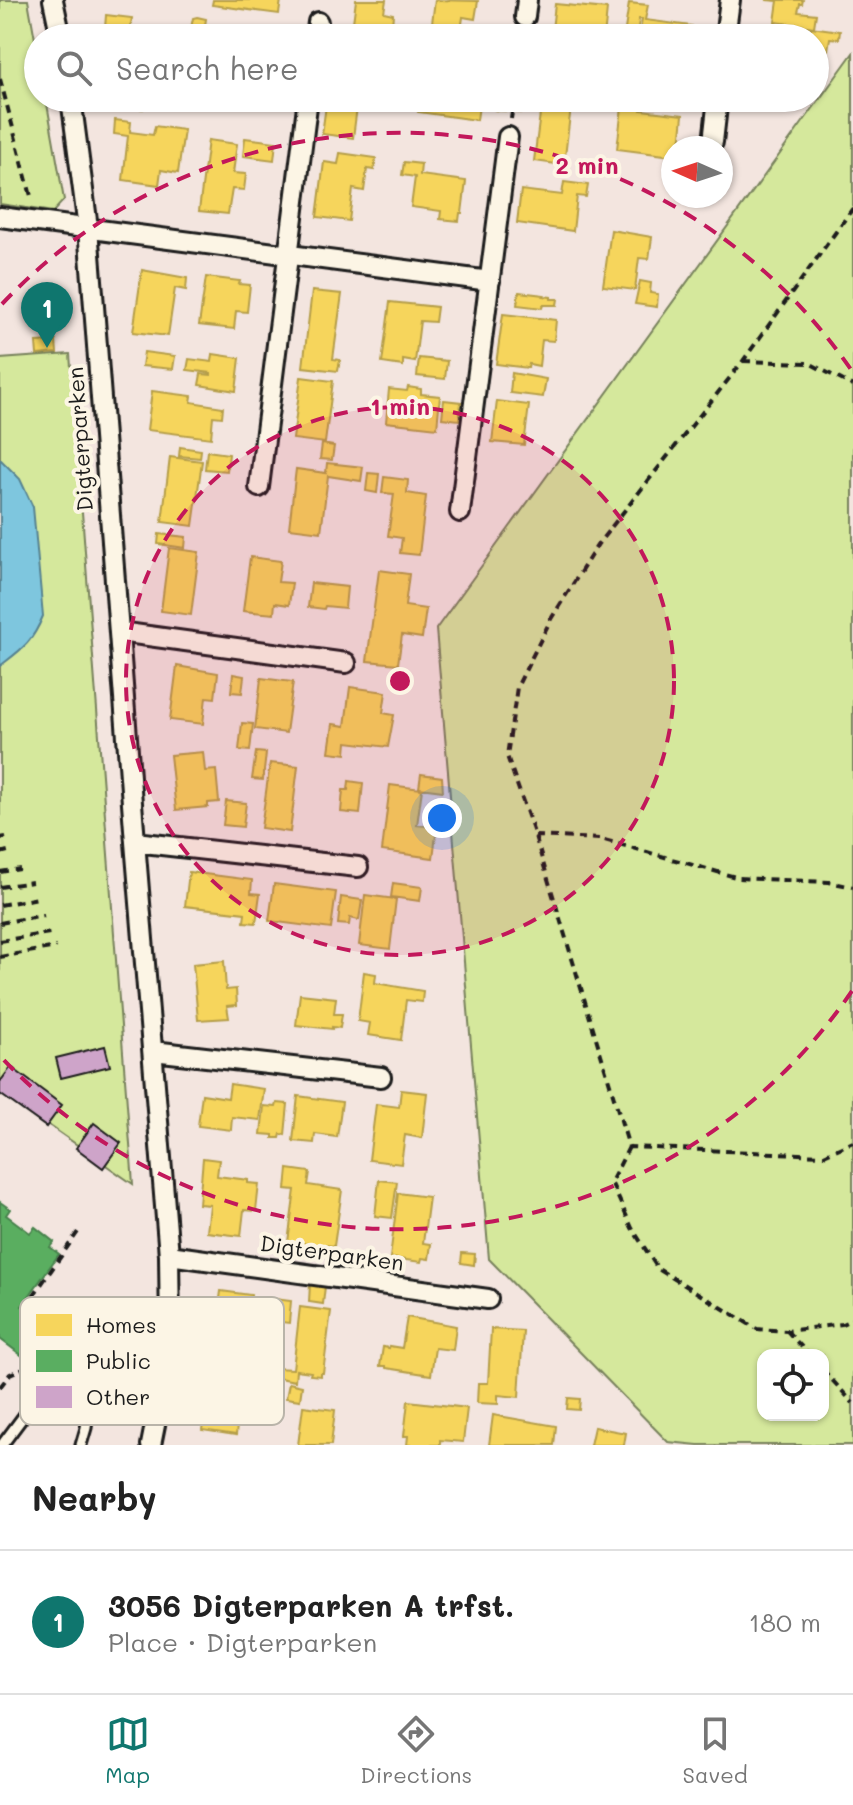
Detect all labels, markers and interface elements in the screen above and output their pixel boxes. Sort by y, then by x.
search box [24,24,829,112]
icon: search [52,46,96,90]
text: Search here [116,48,299,88]
north arrow [661,136,733,208]
text: 2 min [556,149,619,180]
pin: 1 [21,282,73,348]
street label: Digterparken [60,366,99,512]
text: 1 min [370,390,430,421]
centre of rings [386,667,414,695]
your location [422,798,462,838]
street label: Digterparken [258,1228,406,1277]
legend [20,1297,284,1425]
text: Homes [86,1310,157,1339]
text: Public [86,1346,151,1375]
map controls [757,1349,829,1421]
button: locate [757,1349,829,1421]
text: Other [86,1382,150,1411]
text: Nearby [32,1475,157,1520]
text: 3056 Digterparken A trfst. [108,1585,514,1625]
text: 1 [52,1605,64,1639]
text: 180 m [749,1605,821,1639]
text: Place · Digterparken [108,1625,377,1659]
tab: Map [105,1712,150,1789]
tab: Directions [360,1712,472,1789]
tab: Saved [683,1712,748,1789]

